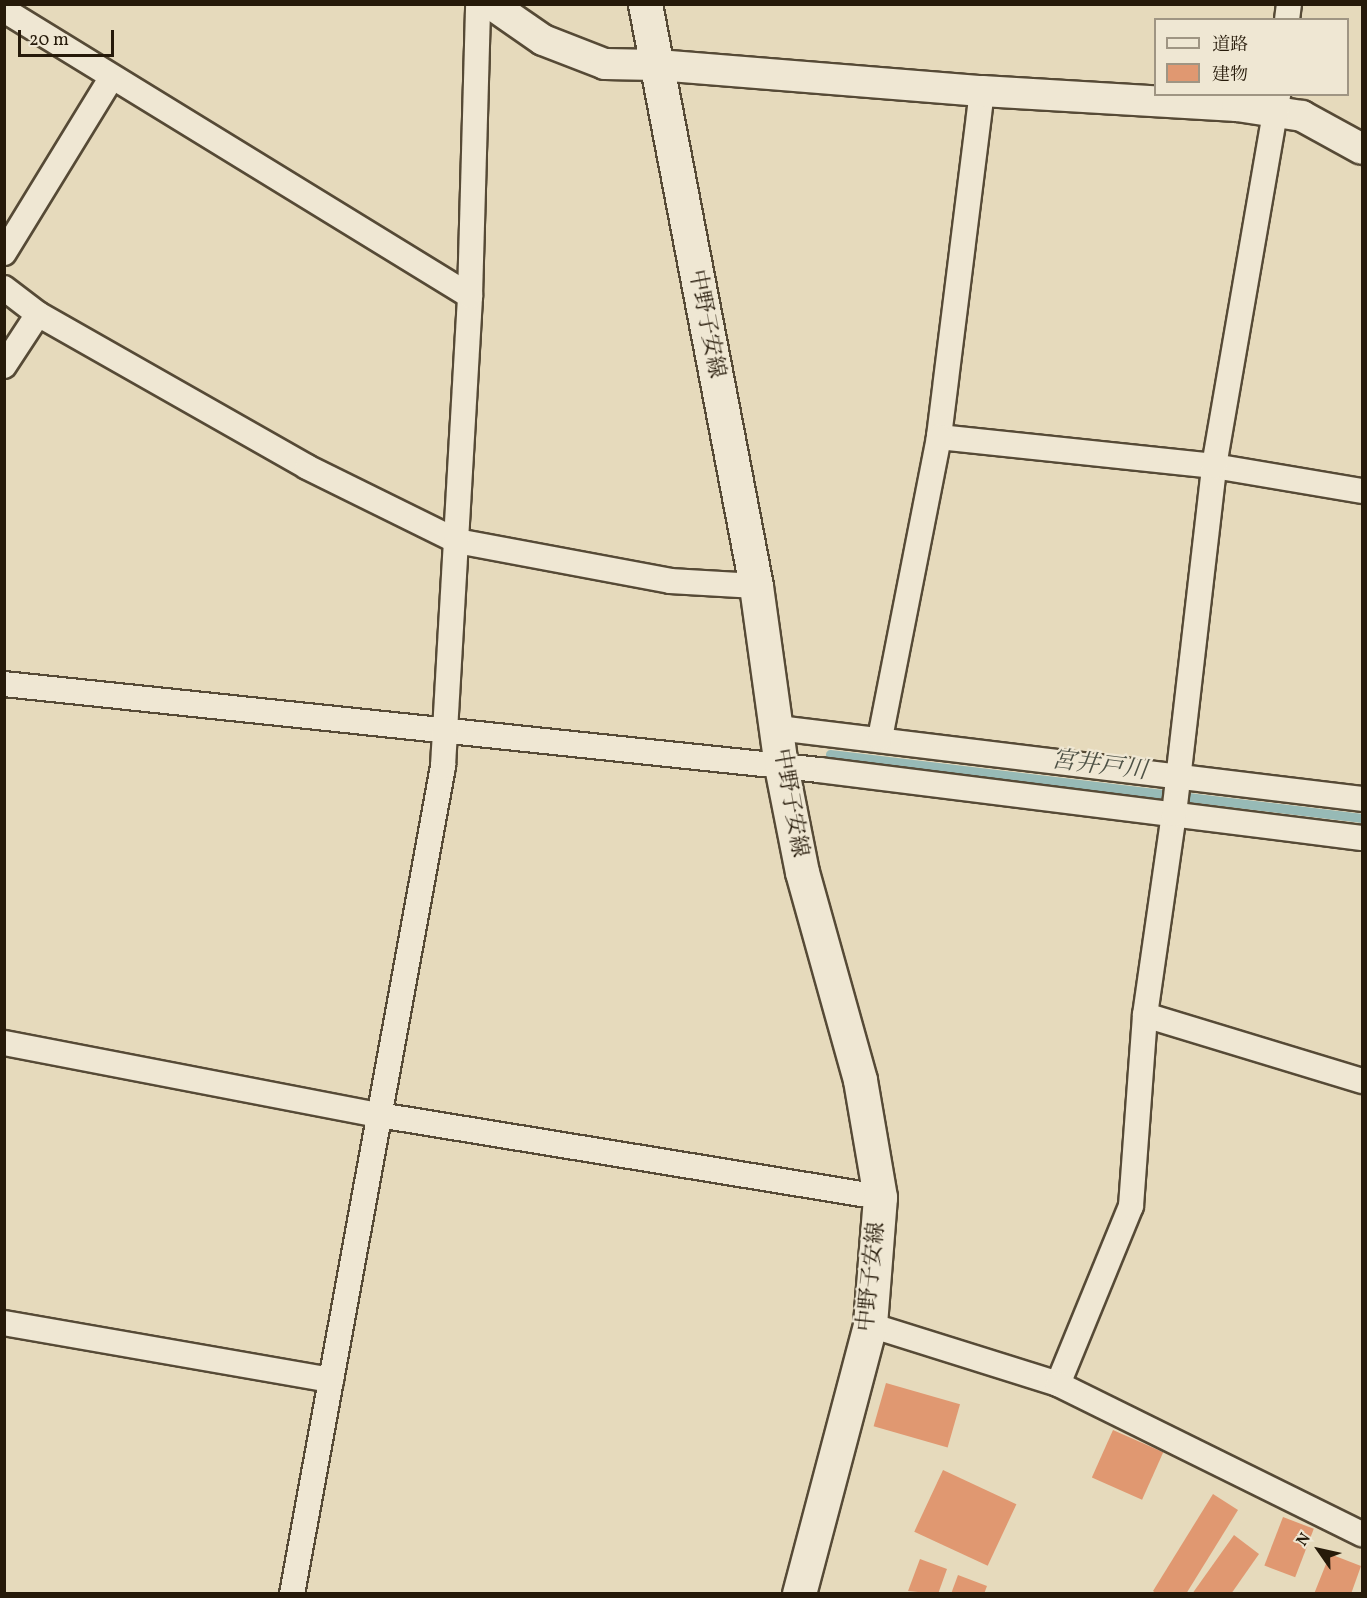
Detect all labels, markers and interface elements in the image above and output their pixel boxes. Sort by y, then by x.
scale bar [21,18,117,56]
legend [1154,18,1349,96]
text: 20 m [29,28,69,53]
text: 道路 [1212,33,1248,58]
text: 建物 [1212,63,1248,88]
street label: 中野子安線 [683,267,729,381]
street label: 中野子安線 [767,747,813,859]
water label: 宮井戸川 [1050,747,1148,787]
street label: 中野子安線 [853,1221,891,1333]
north arrow [1289,1520,1349,1580]
text: N [1292,1529,1316,1551]

